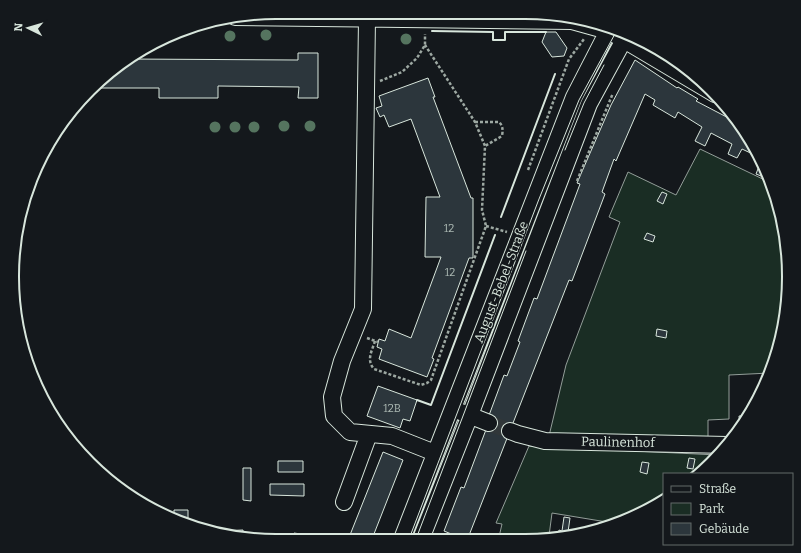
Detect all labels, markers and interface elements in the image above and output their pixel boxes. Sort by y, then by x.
north arrow [8,8,48,48]
text: N [12,22,25,32]
street label: August-Bebel-Straße [471,219,531,345]
house number: 12 [444,222,454,235]
house number: 12 [445,266,455,279]
house number: 12B [383,402,401,415]
street label: Paulinenhof [581,434,657,450]
legend [663,473,793,545]
text: Straße [699,482,736,496]
text: Park [699,502,725,516]
text: Gebäude [699,522,749,536]

